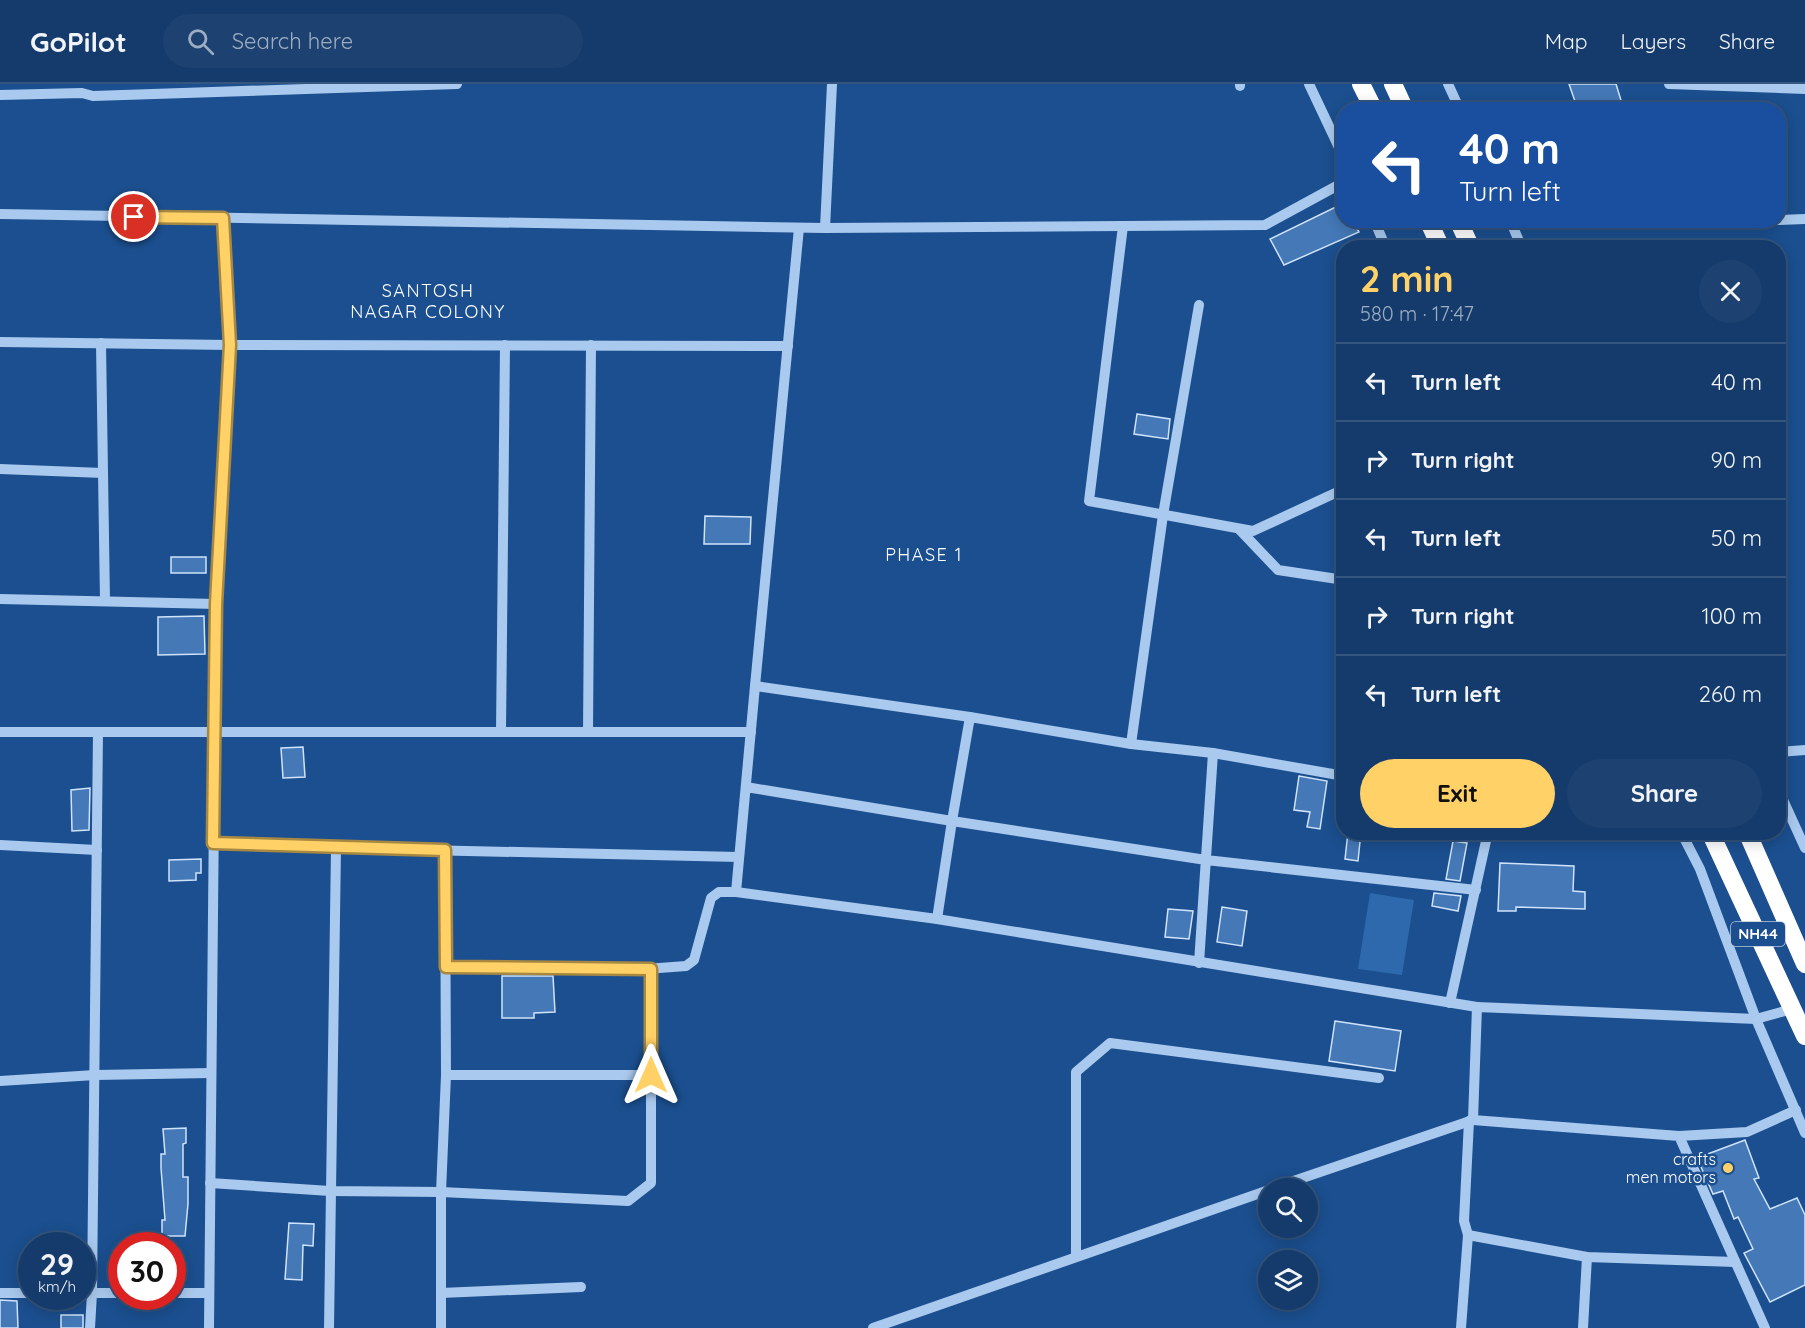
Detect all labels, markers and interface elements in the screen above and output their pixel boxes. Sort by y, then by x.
search box [163,14,583,68]
text: GoPilot [30,24,127,59]
icon: search [184,25,217,58]
text: Search here [232,27,353,55]
text: Map [1545,28,1588,54]
text: Layers [1621,28,1686,54]
text: Share [1719,28,1775,54]
text: 40 m [1459,122,1560,175]
icon: left [1360,126,1438,204]
text: Turn left [1459,174,1561,208]
pin [108,191,159,242]
icon: arrive [117,200,150,233]
text: 2 min [1360,256,1454,301]
button: close [1699,260,1762,323]
district label: SANTOSH NAGAR COLONY [350,279,506,323]
text: 580 m · 17:47 [1360,301,1474,326]
icon: left [1360,366,1393,399]
text: Turn left [1411,368,1501,396]
text: 40 m [1711,368,1762,396]
icon: right [1360,444,1393,477]
text: Turn right [1411,446,1515,474]
text: 90 m [1711,446,1762,474]
icon: left [1360,522,1393,555]
text: Turn left [1411,524,1501,552]
text: 50 m [1711,524,1762,552]
district label: PHASE 1 [885,543,963,566]
icon: right [1360,600,1393,633]
text: Turn right [1411,602,1515,630]
text: 100 m [1702,602,1762,630]
icon: left [1360,678,1393,711]
text: Turn left [1411,680,1501,708]
text: 260 m [1699,680,1762,708]
button: Exit [1360,759,1555,828]
button: Share [1567,759,1762,828]
road number: NH44 [1731,922,1785,946]
position arrow [619,1043,683,1107]
place label: crafts men motors [1626,1149,1716,1187]
marker: crafts men motors [1721,1161,1735,1175]
map controls [1258,1178,1318,1310]
button: search [1258,1178,1318,1238]
speed limit sign: 30 [108,1232,186,1310]
text: 29 [40,1245,74,1283]
button: layers [1258,1250,1318,1310]
text: km/h [38,1277,76,1296]

